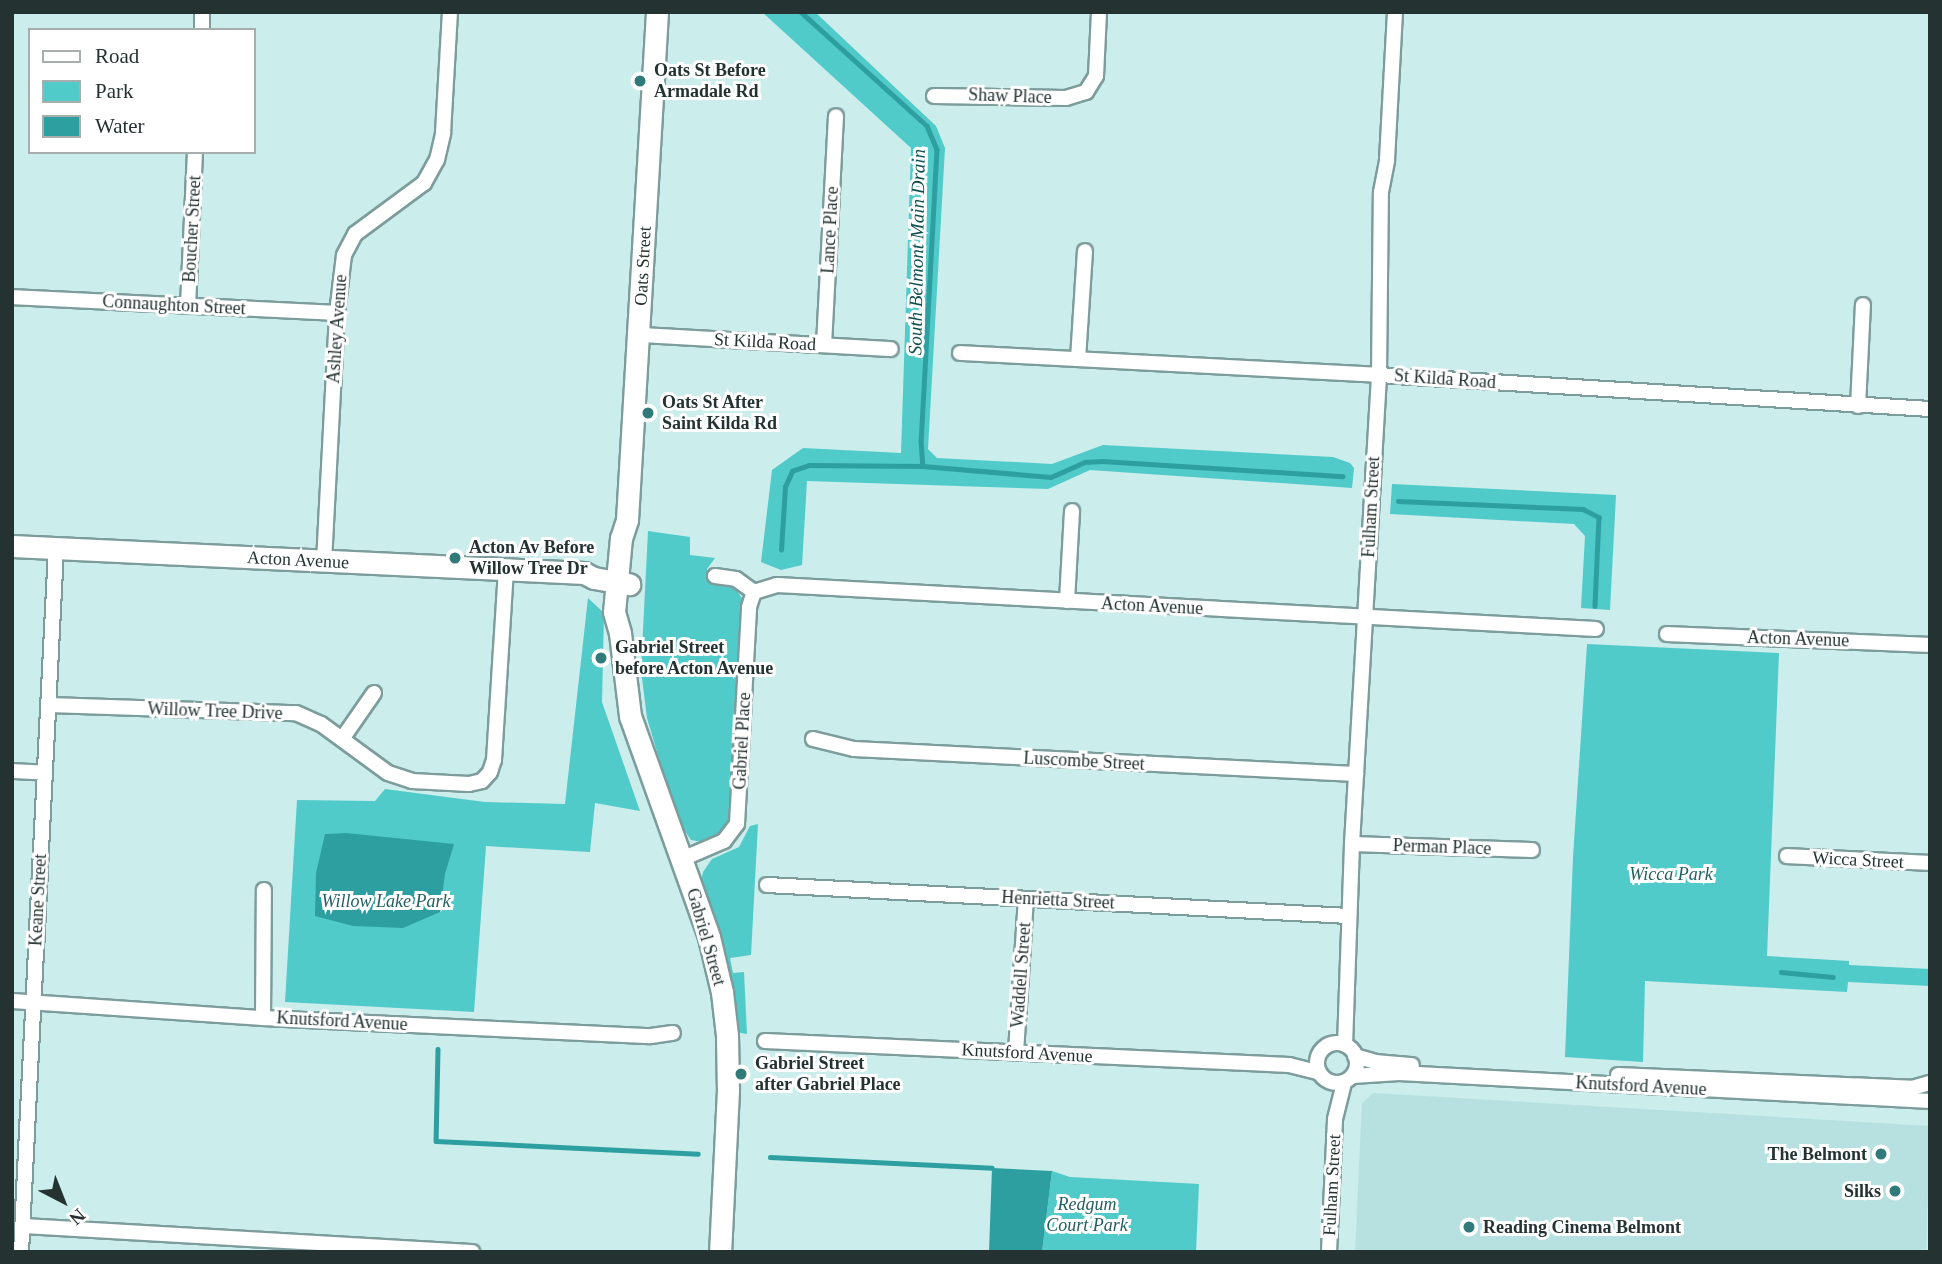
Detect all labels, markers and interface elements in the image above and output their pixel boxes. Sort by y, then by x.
legend [28,28,256,154]
text: Road [95,44,139,68]
place label: Oats St Before Armadale Rd [654,60,766,102]
marker: Oats St Before Armadale Rd [632,73,648,89]
text: Park [95,79,134,103]
street label: Shaw Place [968,84,1052,108]
text: Water [95,114,145,138]
water label: South Belmont Main Drain [904,149,930,355]
street label: Boucher Street [178,175,206,283]
street label: Lance Place [817,186,843,274]
street label: Oats Street [630,226,656,306]
street label: Ashley Avenue [322,273,352,385]
street label: Connaughton Street [102,290,246,320]
street label: St Kilda Road [714,329,816,355]
street label: St Kilda Road [1393,365,1497,393]
place label: Oats St After Saint Kilda Rd [662,392,777,434]
marker: Oats St After Saint Kilda Rd [640,405,656,421]
street label: Fulham Street [1358,456,1384,558]
place label: Acton Av Before Willow Tree Dr [469,537,595,580]
street label: Acton Avenue [246,547,350,573]
marker: Acton Av Before Willow Tree Dr [447,550,463,566]
street label: Acton Avenue [1100,593,1204,619]
street label: Acton Avenue [1746,626,1850,652]
place label: Gabriel Street before Acton Avenue [615,637,775,680]
marker: Gabriel Street before Acton Avenue [593,650,609,666]
street label: Gabriel Place [729,692,755,790]
street label: Willow Tree Drive [147,698,283,724]
street label: Luscombe Street [1023,747,1145,775]
street label: Perman Place [1392,834,1492,860]
street label: Wicca Street [1812,847,1904,873]
street label: Keane Street [25,853,51,947]
park label: Wicca Park [1629,863,1713,885]
street label: Gabriel Street [682,886,730,988]
street label: Henrietta Street [1001,886,1115,914]
park label: Willow Lake Park [322,890,450,912]
street label: Waddell Street [1007,921,1035,1029]
street label: Knutsford Avenue [275,1007,409,1035]
street label: Knutsford Avenue [960,1039,1094,1067]
place label: Gabriel Street after Gabriel Place [755,1053,901,1096]
marker: Gabriel Street after Gabriel Place [733,1066,749,1082]
street label: Knutsford Avenue [1574,1072,1708,1100]
street label: Fulham Street [1319,1134,1345,1236]
place label: The Belmont [1767,1143,1867,1165]
marker: The Belmont [1873,1146,1889,1162]
north arrow [28,1166,98,1236]
place label: Silks [1844,1180,1881,1202]
marker: Silks [1887,1183,1903,1199]
park label: Redgum Court Park [1046,1194,1128,1236]
text: N [65,1205,90,1229]
place label: Reading Cinema Belmont [1483,1216,1681,1238]
marker: Reading Cinema Belmont [1461,1219,1477,1235]

